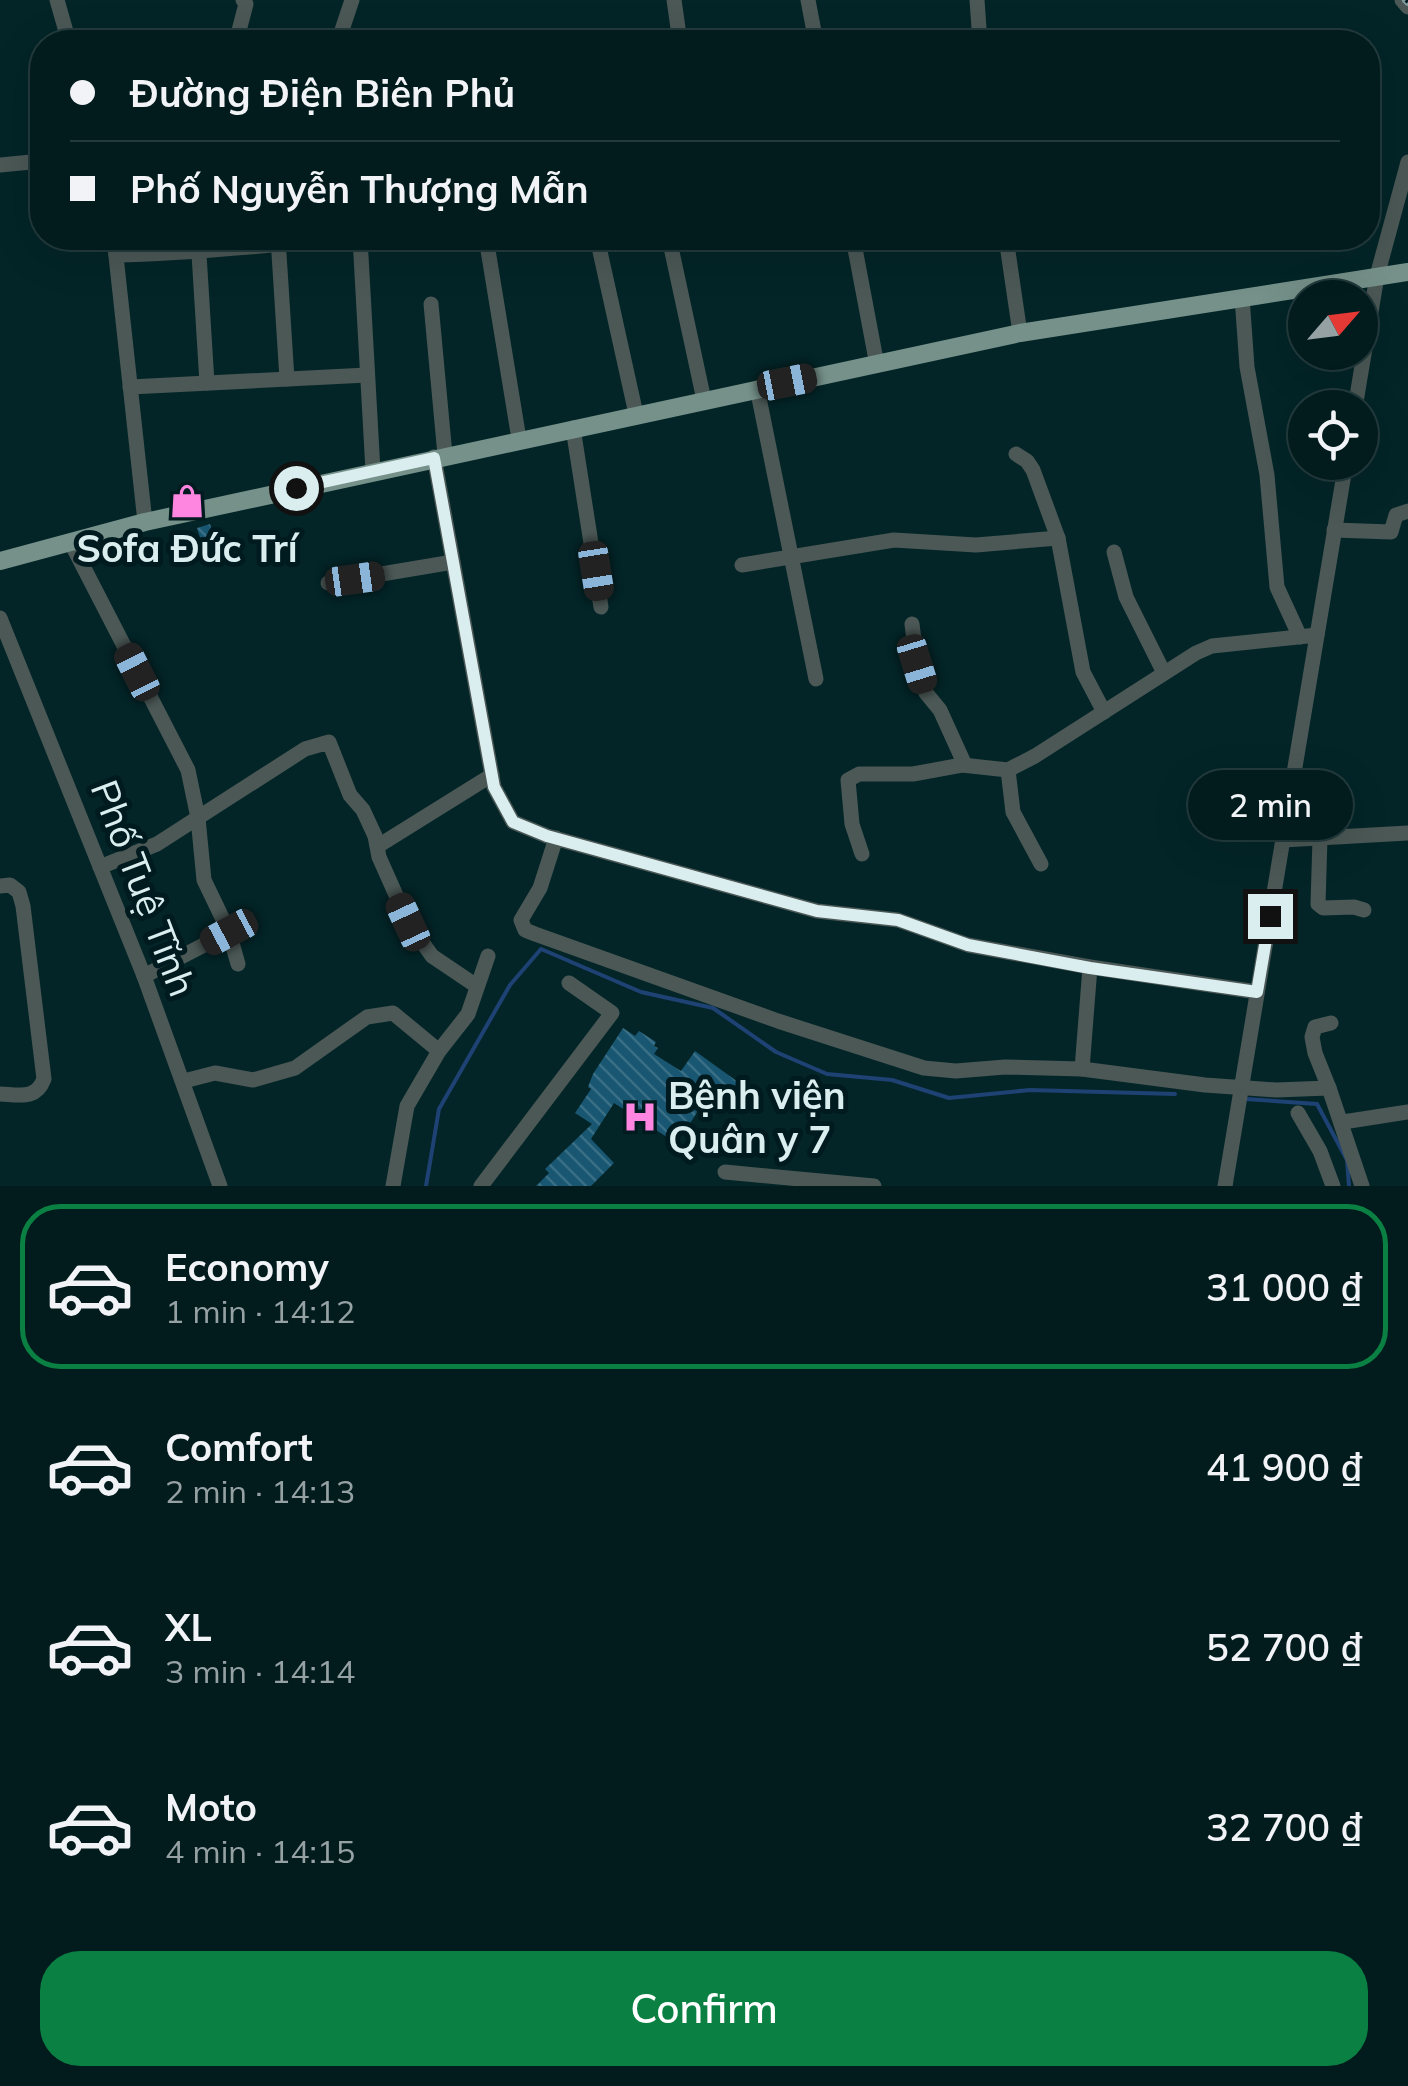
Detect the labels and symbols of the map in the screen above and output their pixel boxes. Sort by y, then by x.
north arrow [1288,280,1378,370]
car [755,362,819,402]
route start [274,466,319,511]
shop icon: Sofa Đức Trí [168,482,206,520]
place label: Sofa Đức Trí [76,524,300,572]
car [576,539,616,603]
car [323,560,387,598]
car [894,631,940,697]
car [110,638,164,706]
callout: 2 min [1188,771,1352,841]
street label: Phố Tuệ Tĩnh [81,773,207,1003]
car [382,888,434,956]
route end [1248,894,1293,939]
car [195,905,263,959]
place label: Bệnh viện Quân y 7 [668,1071,846,1163]
hospital icon: Bệnh viện Quân y 7 [621,1098,659,1136]

